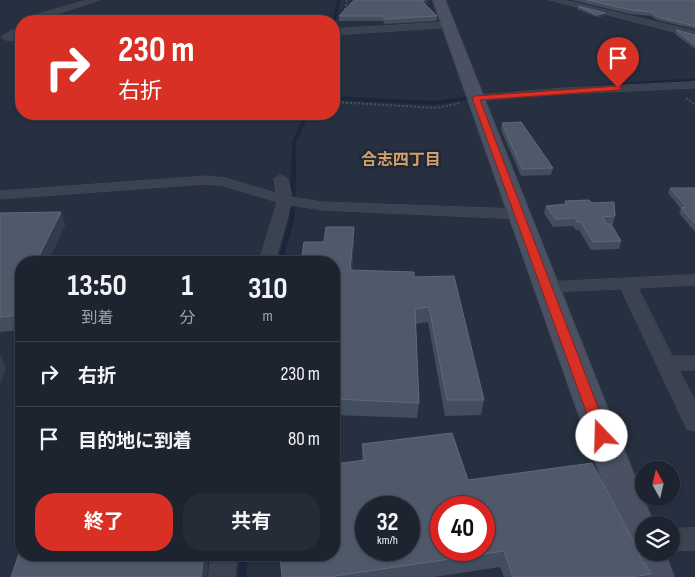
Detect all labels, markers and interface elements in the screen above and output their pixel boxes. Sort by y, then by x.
text: 230 m [118,29,194,72]
icon: right [35,35,100,100]
pin [597,37,639,88]
icon: arrive [604,44,632,72]
text: 右折 [118,78,162,105]
district label: 合志四丁目 [361,151,441,170]
text: 13:50 [68,268,127,304]
text: 1 [182,268,193,304]
text: 310 [248,271,287,307]
text: m [263,307,273,326]
text: 到着 [81,309,113,328]
text: 分 [179,309,195,328]
icon: right [35,360,63,388]
text: 230 m [280,363,320,386]
text: 右折 [78,365,116,388]
position arrow [575,409,627,461]
icon: arrive [35,425,63,453]
text: 80 m [288,428,320,451]
text: 目的地に到着 [78,430,192,453]
north arrow [635,461,680,506]
map controls [635,461,680,561]
button: 終了 [35,493,173,551]
button: 共有 [183,493,320,551]
speed limit sign: 40 [430,496,495,561]
text: 32 [376,507,399,538]
button: layers [635,516,680,561]
text: km/h [377,533,398,548]

